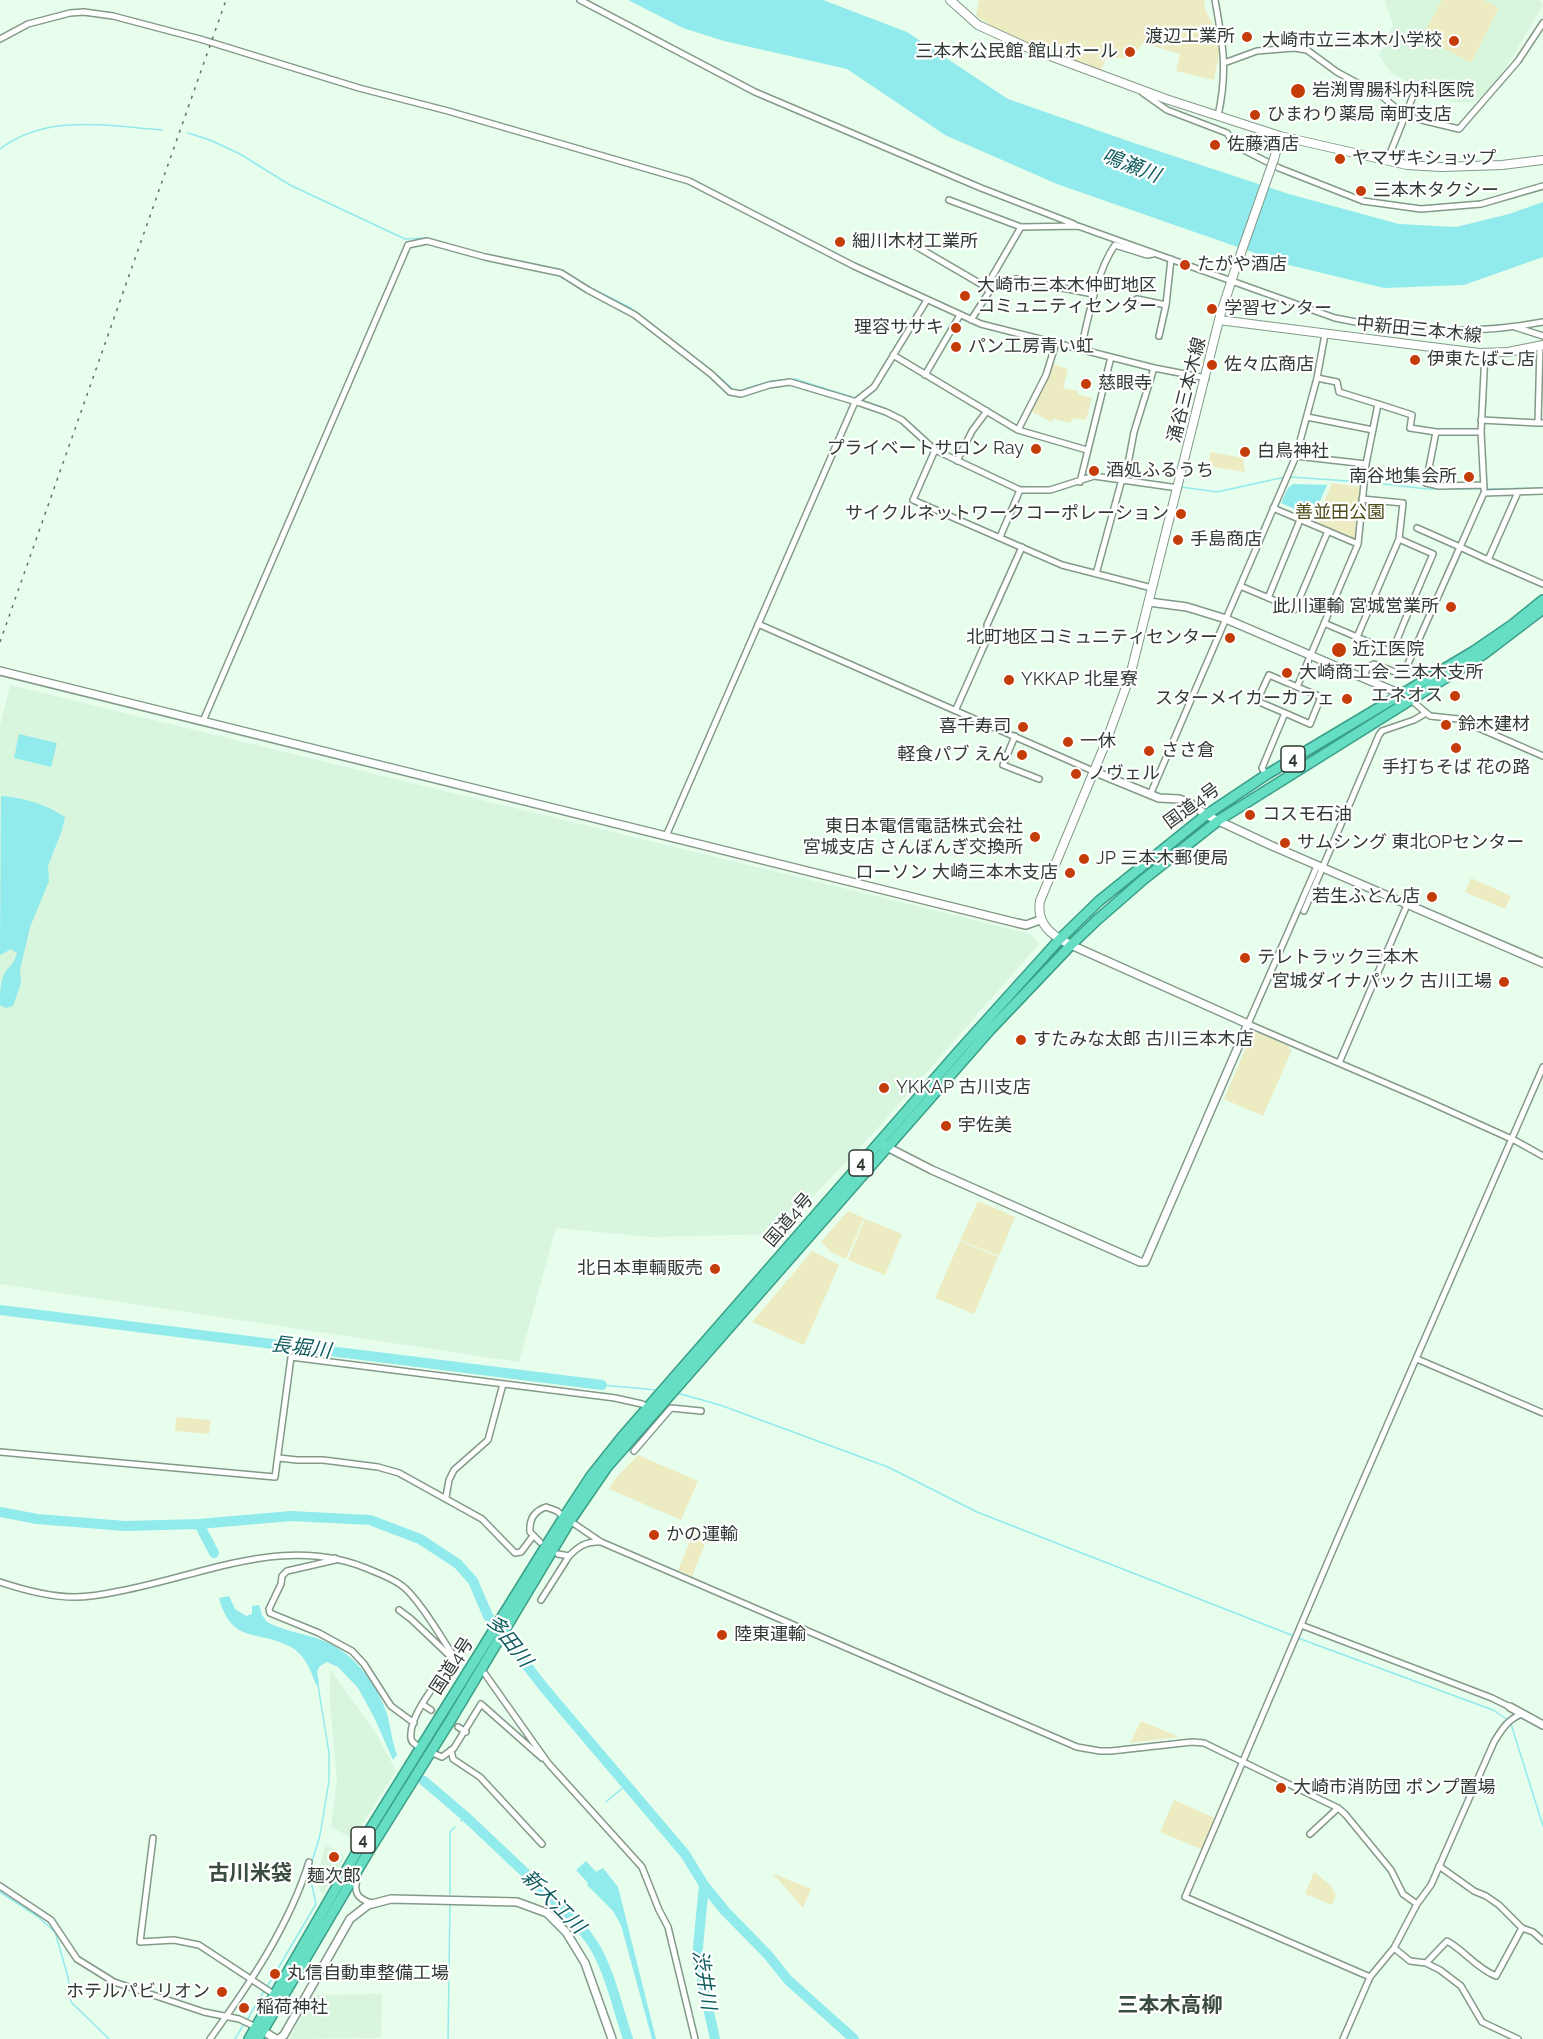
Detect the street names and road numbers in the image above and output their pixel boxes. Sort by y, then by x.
street label: 中新田三本木線 [1355,313,1483,347]
street label: 涌谷三本木線 [1163,335,1211,445]
road number: 4 [1281,746,1305,772]
street label: 国道4号 [1160,779,1224,833]
road number: 4 [849,1150,873,1176]
street label: 国道4号 [760,1189,818,1251]
street label: 国道4号 [426,1633,478,1699]
road number: 4 [351,1827,375,1853]

